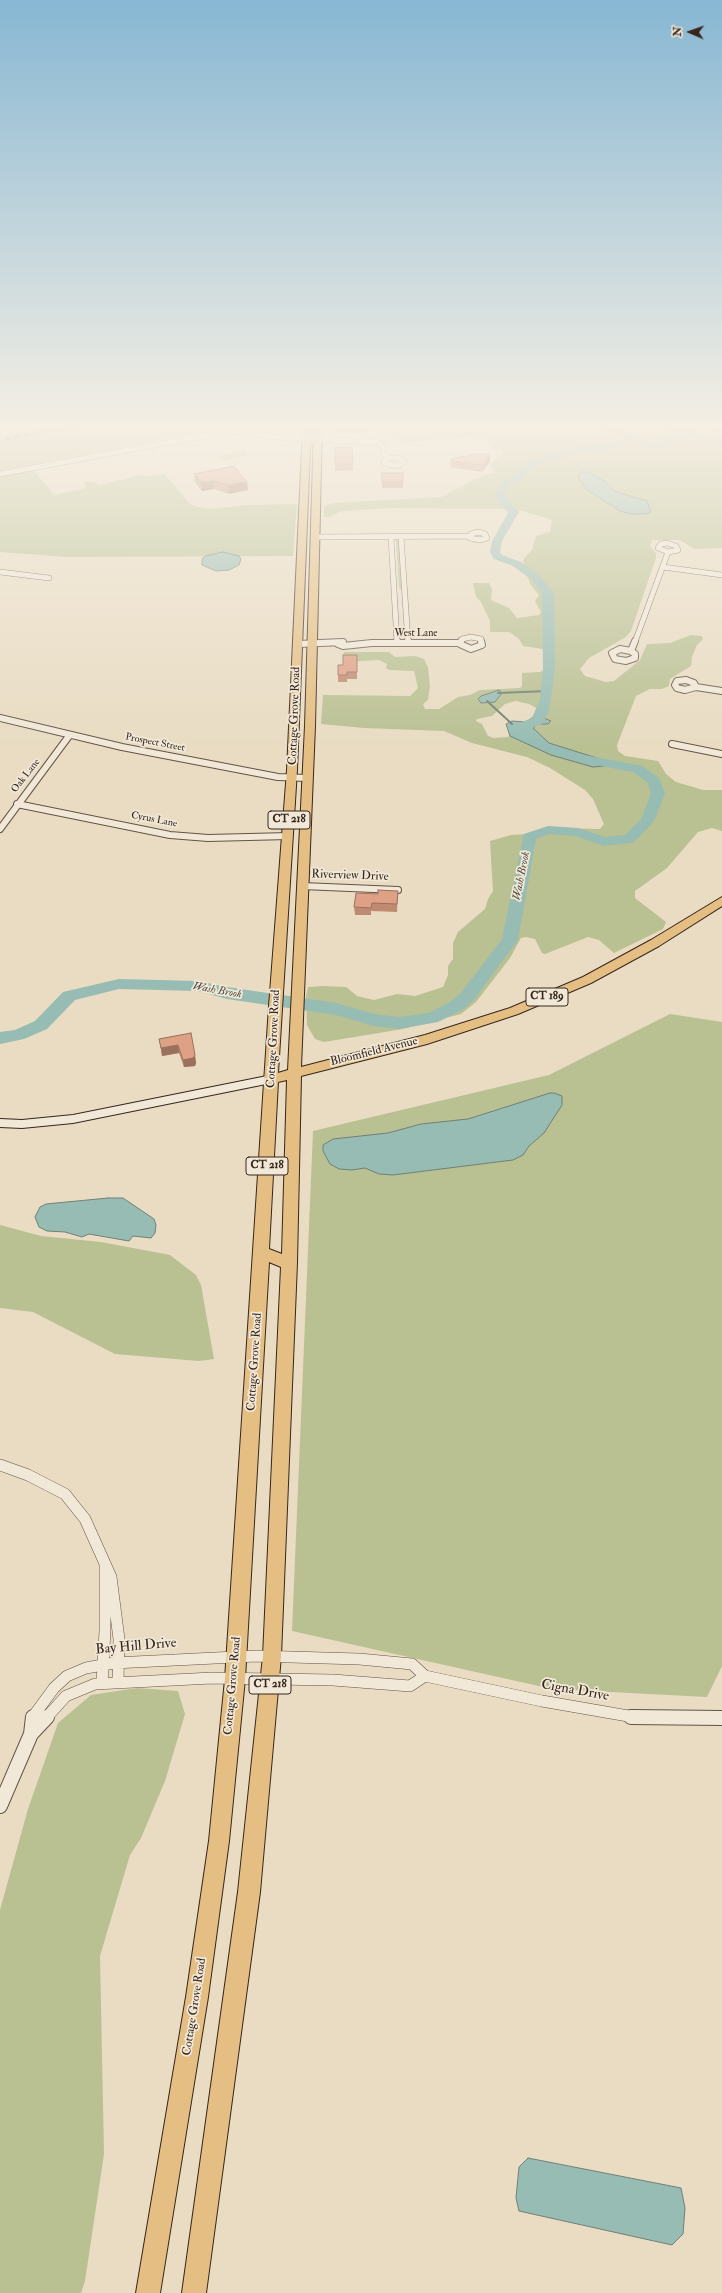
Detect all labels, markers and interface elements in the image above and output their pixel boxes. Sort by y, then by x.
north arrow [670,12,710,52]
text: N [671,26,684,37]
street label: West Lane [395,628,437,640]
street label: Cottage Grove Road [286,666,304,766]
street label: Prospect Street [124,731,186,755]
street label: Oak Lane [9,757,43,795]
street label: Cyrus Lane [130,810,178,830]
road number: CT 218 [268,811,310,829]
water label: Wash Brook [511,851,533,901]
street label: Riverview Drive [311,867,389,885]
water label: Wash Brook [192,980,242,1002]
road number: CT 189 [526,988,568,1006]
street label: Cottage Grove Road [264,989,284,1089]
street label: Bloomfield Avenue [329,1034,419,1070]
road number: CT 218 [246,1157,288,1175]
street label: Cottage Grove Road [244,1312,266,1412]
street label: Bay Hill Drive [95,1635,177,1659]
street label: Cottage Grove Road [222,1636,244,1736]
road number: CT 218 [249,1676,291,1694]
street label: Cigna Drive [540,1677,610,1705]
street label: Cottage Grove Road [180,1957,210,2057]

